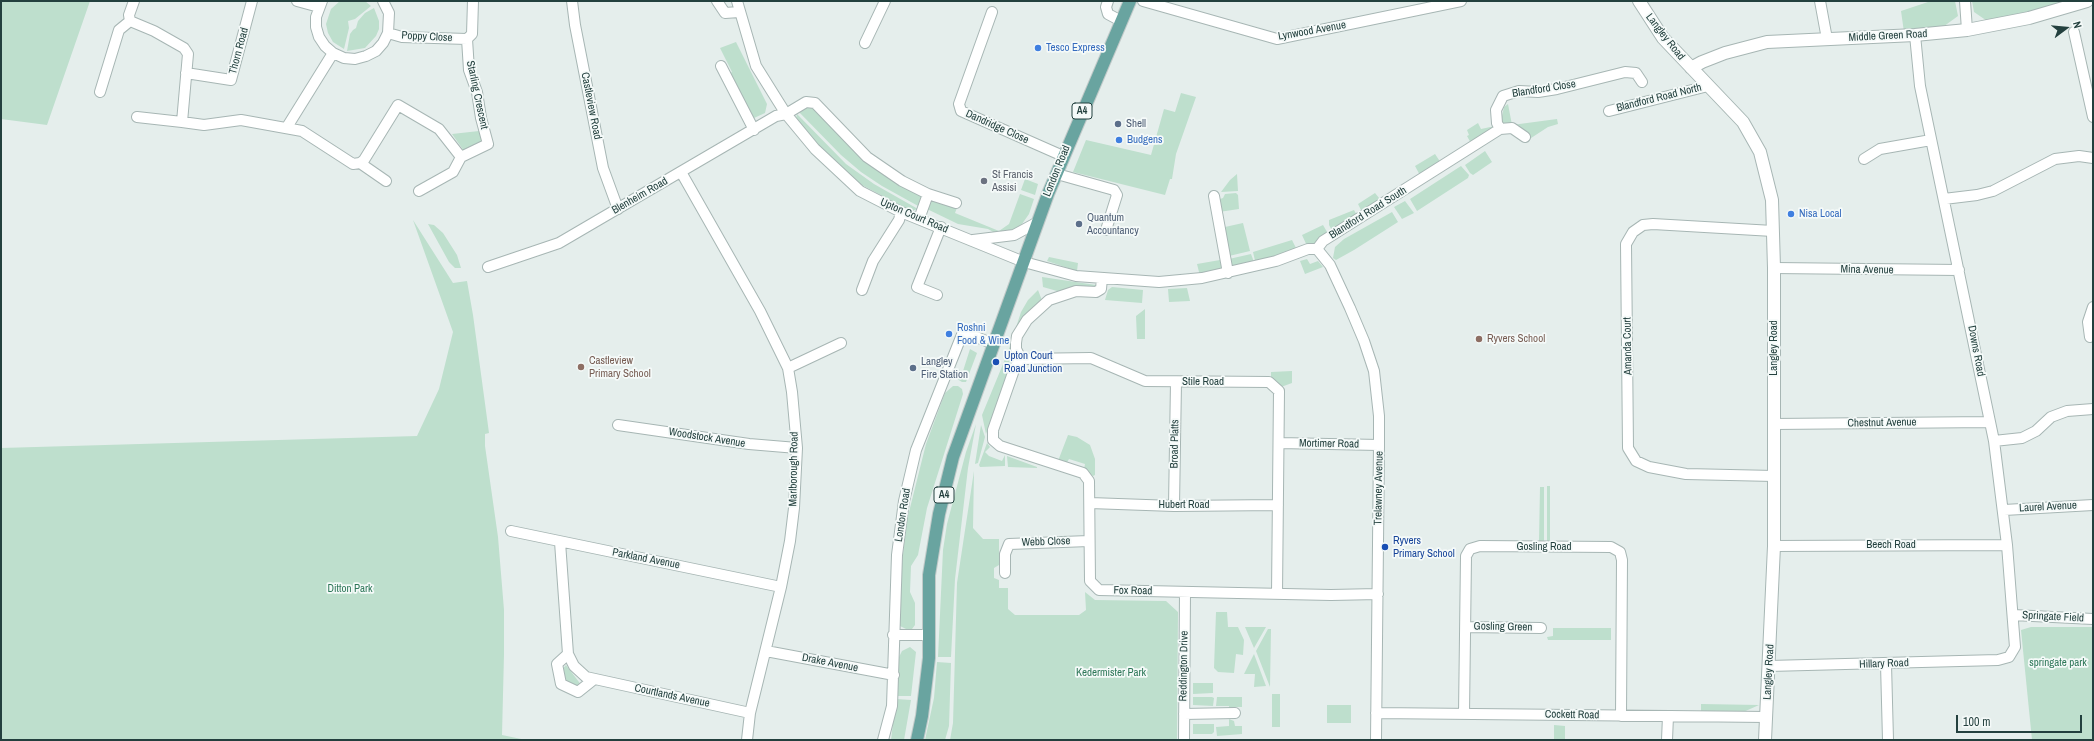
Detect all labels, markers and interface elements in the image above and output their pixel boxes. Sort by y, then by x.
north arrow [2046,8,2086,48]
street label: Langley Road [1643,11,1687,63]
street label: Lynwood Avenue [1277,19,1347,43]
text: N [2070,20,2085,30]
street label: Thorn Road [226,26,252,76]
street label: Middle Green Road [1848,27,1928,45]
street label: Poppy Close [401,29,453,45]
place label: Tesco Express [1046,41,1105,55]
marker: Tesco Express [1033,43,1043,53]
street label: Starling Crescent [463,60,491,130]
street label: Castleview Road [578,71,604,141]
street label: Blandford Close [1511,77,1577,101]
street label: Blandford Road North [1615,81,1703,115]
road number: A4 [1072,103,1092,119]
street label: Dandridge Close [963,107,1031,147]
place label: Shell [1126,117,1146,131]
marker: Shell [1113,119,1123,129]
place label: Budgens [1127,133,1163,147]
marker: Budgens [1114,135,1124,145]
street label: London Road [1041,143,1073,199]
place label: St Francis Assisi [992,168,1033,194]
street label: Blenheim Road [610,175,670,217]
marker: St Francis Assisi [979,176,989,186]
street label: Blandford Road South [1327,184,1409,242]
street label: Upton Court Road [878,196,950,236]
place label: Nisa Local [1799,207,1842,221]
marker: Nisa Local [1786,209,1796,219]
place label: Quantum Accountancy [1087,211,1139,237]
marker: Quantum Accountancy [1074,219,1084,229]
street label: Mina Avenue [1840,263,1894,277]
street label: Amanda Court [1621,317,1635,375]
street label: Langley Road [1767,320,1781,376]
place label: Roshni Food & Wine [957,321,1009,347]
street label: Downs Road [1965,324,1987,378]
marker: Roshni Food & Wine [944,329,954,339]
place label: Ryvers School [1487,332,1545,346]
marker: Ryvers School [1474,334,1484,344]
place label: Upton Court Road Junction [1004,349,1062,375]
place label: Castleview Primary School [589,354,651,380]
place label: Langley Fire Station [921,355,968,381]
marker: Upton Court Road Junction [991,357,1001,367]
marker: Castleview Primary School [576,362,586,372]
marker: Langley Fire Station [908,363,918,373]
street label: Stile Road [1182,375,1224,389]
street label: Chestnut Avenue [1847,416,1917,430]
street label: Broad Platts [1168,419,1182,469]
street label: Woodstock Avenue [668,425,746,451]
street label: Marlborough Road [787,432,801,506]
street label: Mortimer Road [1299,437,1359,451]
street label: Trelawney Avenue [1372,451,1386,525]
street label: London Road [892,487,914,543]
road number: A4 [934,487,954,503]
street label: Hubert Road [1158,498,1210,512]
street label: Laurel Avenue [2019,499,2077,515]
place label: Ryvers Primary School [1393,534,1455,560]
street label: Webb Close [1021,535,1071,549]
street label: Beech Road [1866,538,1916,552]
street label: Gosling Road [1516,540,1572,554]
marker: Ryvers Primary School [1380,542,1390,552]
street label: Parkland Avenue [611,546,681,572]
park label: Ditton Park [327,582,373,596]
street label: Fox Road [1114,584,1152,598]
street label: Springate Field [2022,609,2084,625]
street label: Gosling Green [1474,620,1532,634]
street label: Reddington Drive [1177,631,1191,701]
street label: Langley Road [1761,644,1777,700]
street label: Drake Avenue [801,651,859,675]
park label: springate park [2029,656,2087,670]
street label: Hillary Road [1859,657,1909,671]
park label: Kedermister Park [1076,666,1146,680]
street label: Courtlands Avenue [633,682,711,710]
scale bar [1958,707,2084,733]
street label: Cockett Road [1545,708,1599,722]
text: 100 m [1963,714,1990,730]

